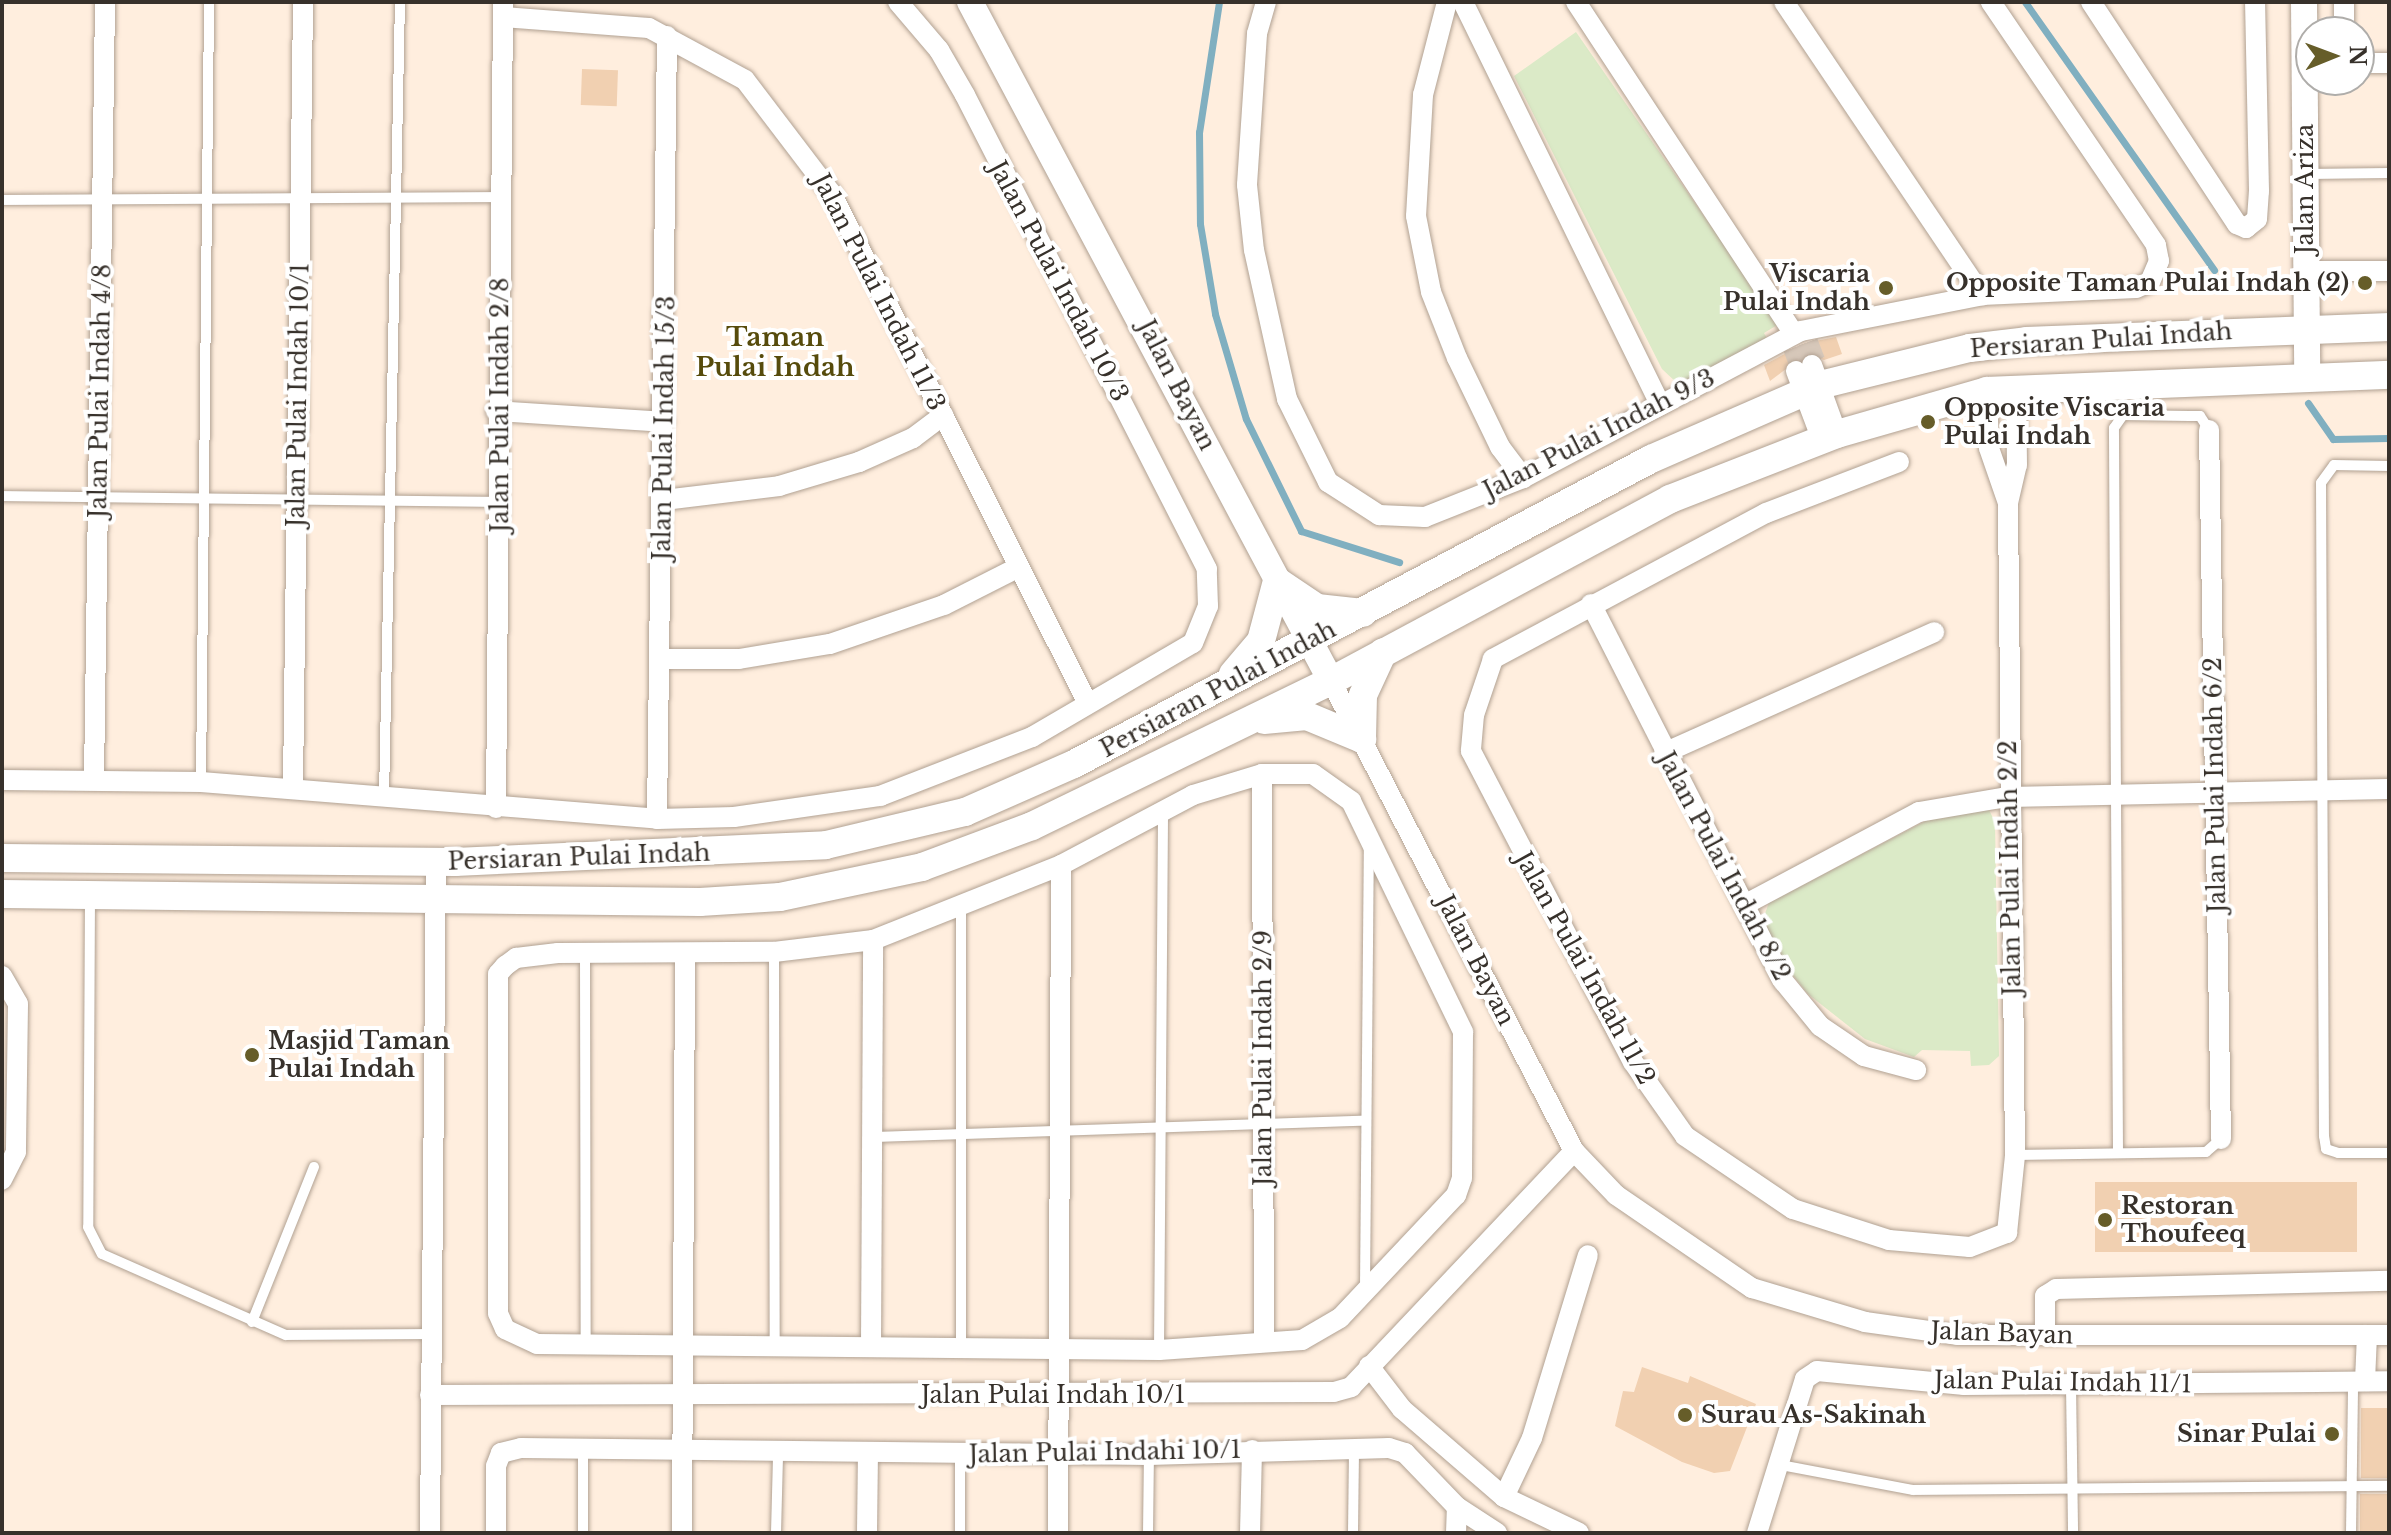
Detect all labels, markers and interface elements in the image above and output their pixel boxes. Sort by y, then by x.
north arrow [2295,16,2375,96]
text: N [2344,45,2371,66]
street label: Jalan Ariza [2291,123,2319,255]
street label: Jalan Pulai Indah 10/3 [983,156,1135,406]
street label: Jalan Pulai Indah 11/3 [807,169,951,415]
place label: Viscaria Pulai Indah [1723,260,1870,316]
street label: Jalan Pulai Indah 10/1 [281,263,315,527]
street label: Jalan Pulai Indah 4/8 [83,264,117,518]
place label: Opposite Taman Pulai Indah (2) [1945,269,2349,297]
marker: Opposite Taman Pulai Indah (2) [2356,274,2374,292]
street label: Jalan Pulai Indah 2/8 [486,278,514,532]
marker: Viscaria Pulai Indah [1877,279,1895,297]
street label: Jalan Pulai Indah 15/3 [647,295,681,561]
street label: Jalan Bayan [1132,315,1222,455]
street label: Persiaran Pulai Indah [1969,316,2233,364]
district label: Taman Pulai Indah [695,322,855,384]
street label: Jalan Pulai Indah 9/3 [1478,363,1720,505]
place label: Opposite Viscaria Pulai Indah [1944,394,2166,450]
marker: Opposite Viscaria Pulai Indah [1919,413,1937,431]
street label: Persiaran Pulai Indah [1095,615,1341,763]
street label: Jalan Pulai Indah 6/2 [2198,657,2232,913]
street label: Jalan Pulai Indah 2/2 [1993,740,2027,996]
street label: Jalan Pulai Indah 8/2 [1651,747,1797,985]
street label: Persiaran Pulai Indah [447,838,711,876]
street label: Jalan Pulai Indah 11/2 [1509,847,1661,1089]
street label: Jalan Bayan [1431,890,1521,1030]
street label: Jalan Pulai Indah 2/9 [1249,930,1277,1186]
place label: Masjid Taman Pulai Indah [268,1027,451,1083]
marker: Masjid Taman Pulai Indah [243,1046,261,1064]
place label: Restoran Thoufeeq [2121,1192,2245,1248]
marker: Restoran Thoufeeq [2096,1211,2114,1229]
street label: Jalan Bayan [1930,1316,2074,1350]
street label: Jalan Pulai Indah 11/1 [1934,1365,2192,1399]
street label: Jalan Pulai Indah 10/1 [921,1381,1185,1409]
place label: Surau As-Sakinah [1701,1401,1927,1429]
marker: Surau As-Sakinah [1676,1406,1694,1424]
place label: Sinar Pulai [2177,1420,2316,1448]
marker: Sinar Pulai [2323,1425,2341,1443]
street label: Jalan Pulai Indahi 10/1 [969,1435,1241,1469]

